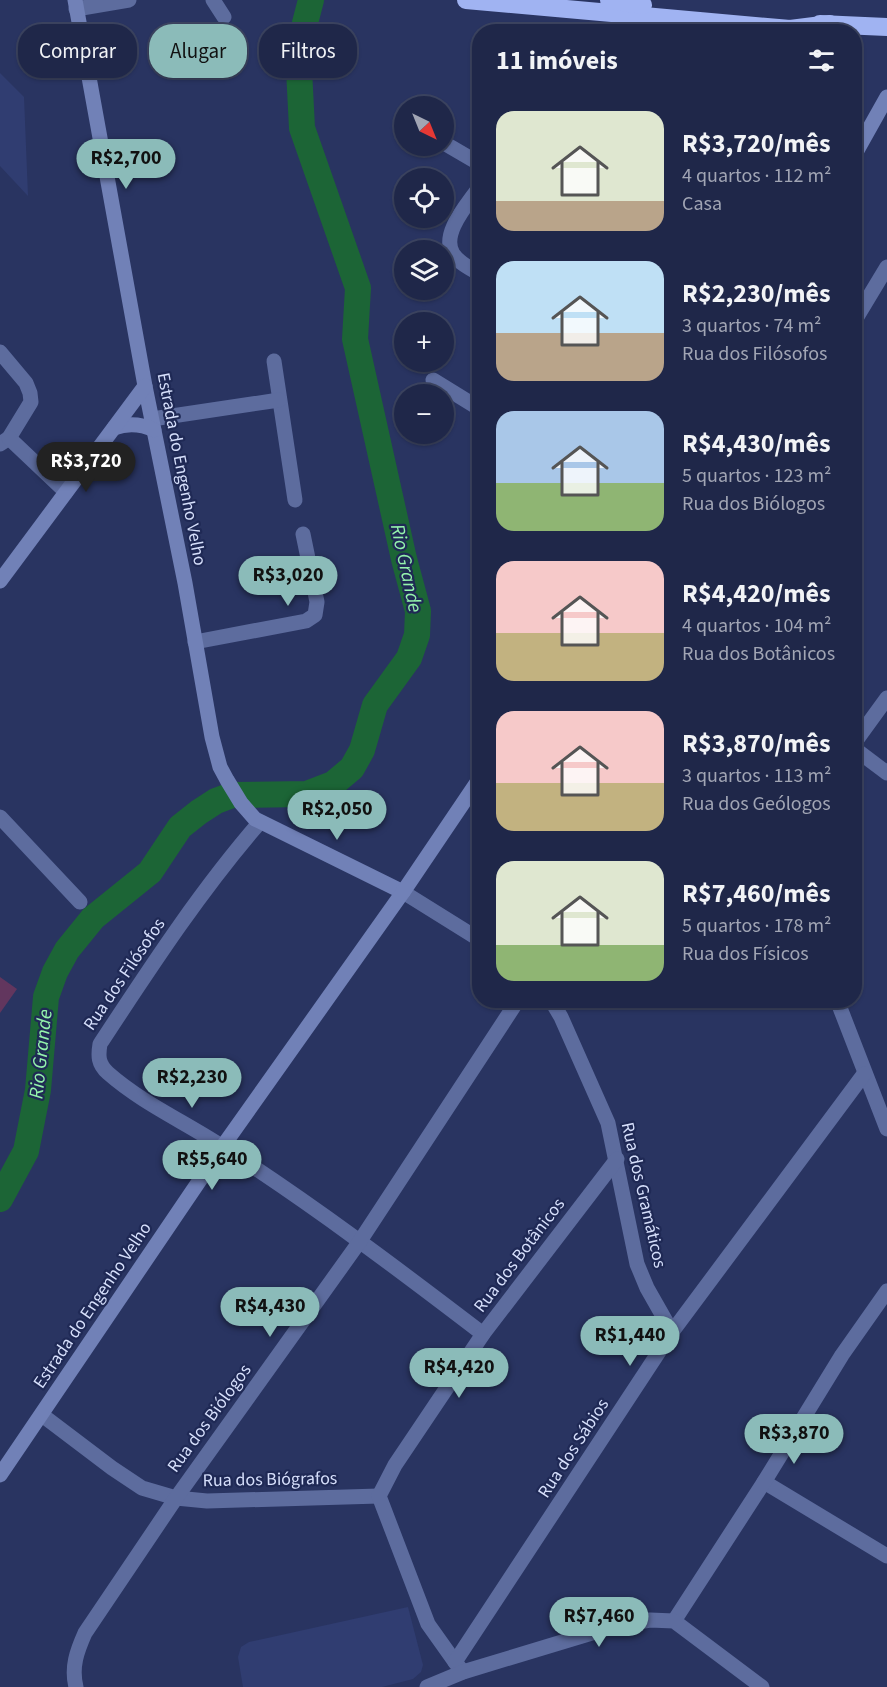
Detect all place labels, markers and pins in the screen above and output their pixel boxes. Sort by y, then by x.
pin: R$2,700 [71,139,181,190]
pin: R$3,720 [31,442,141,493]
pin: R$3,020 [233,556,343,607]
pin: R$2,050 [282,790,392,841]
pin: R$2,230 [137,1058,247,1109]
pin: R$5,640 [157,1140,267,1191]
pin: R$4,430 [215,1287,325,1338]
pin: R$1,440 [575,1316,685,1367]
pin: R$4,420 [404,1348,514,1399]
pin: R$3,870 [739,1414,849,1465]
pin: R$7,460 [544,1597,654,1648]

